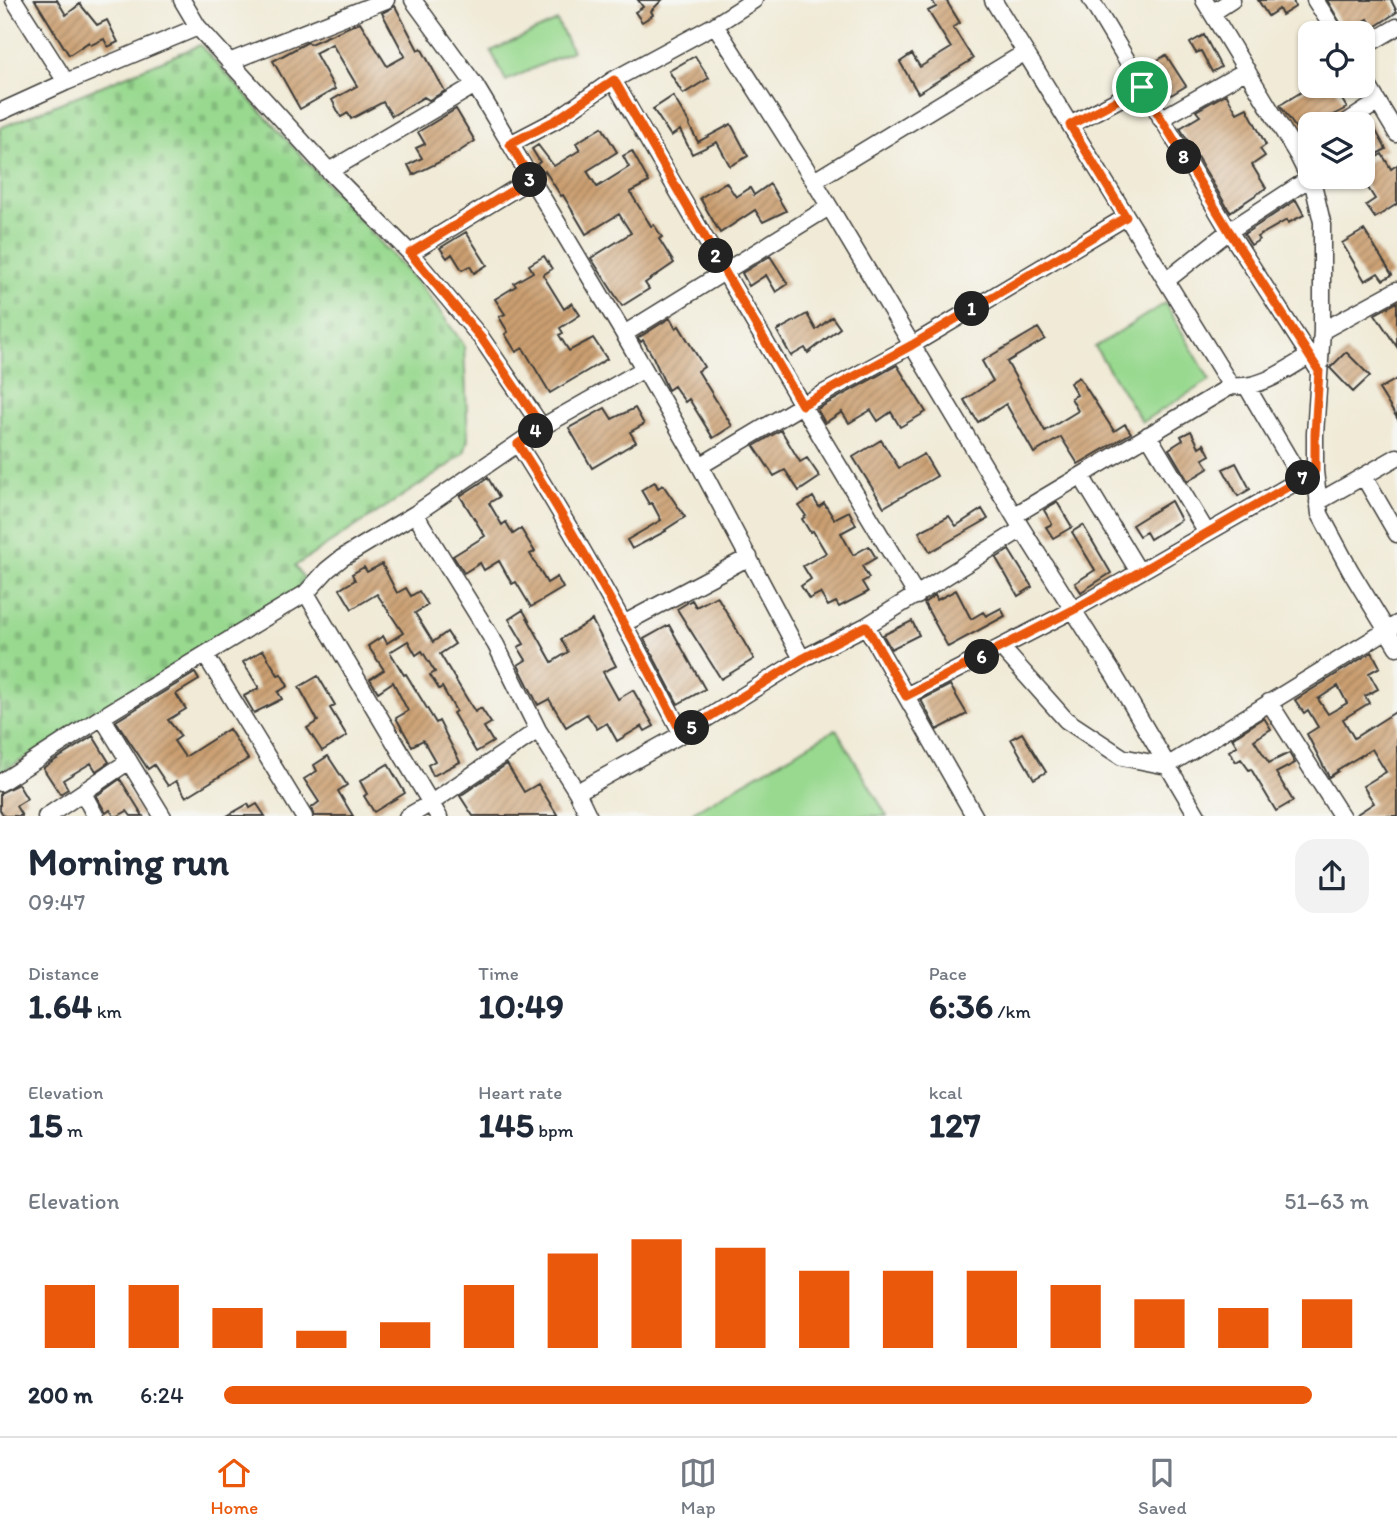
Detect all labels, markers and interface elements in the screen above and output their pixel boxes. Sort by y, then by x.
map controls [1298,21,1375,189]
button: locate [1298,21,1375,98]
pin [1112,57,1172,117]
icon: arrive [1123,68,1161,106]
button: layers [1298,112,1375,189]
pin: 8 [1166,140,1202,174]
text: 8 [1178,145,1189,168]
pin: 3 [512,162,548,198]
text: 3 [524,168,535,191]
pin: 2 [698,238,734,274]
text: 2 [711,244,721,267]
pin: 1 [954,292,990,326]
text: 1 [967,297,976,320]
pin: 4 [518,414,554,448]
text: 4 [530,419,541,442]
pin: 7 [1286,461,1320,496]
text: 7 [1298,466,1307,489]
pin: 6 [964,640,1000,674]
text: 6 [976,645,987,668]
pin: 5 [674,710,710,746]
text: 5 [687,716,696,739]
text: Morning run [28,839,229,885]
button: share [1295,839,1369,913]
text: 09:47 [28,888,85,916]
text: Distance [28,962,99,985]
text: Time [478,962,519,985]
text: Pace [929,962,967,985]
text: 1.64 [28,985,92,1027]
text: 10:49 [478,985,564,1027]
text: 6:36 [929,985,993,1027]
text: km [92,1000,122,1023]
text: /km [993,1000,1031,1023]
text: Elevation [28,1081,104,1104]
text: Heart rate [478,1081,562,1104]
text: kcal [929,1081,962,1104]
text: 15 [28,1104,63,1146]
text: 145 [478,1104,534,1146]
text: 127 [929,1104,981,1146]
text: m [63,1119,83,1142]
text: bpm [534,1119,574,1142]
text: Elevation [28,1187,119,1215]
text: 51–63 m [1284,1187,1369,1215]
text: 200 m [28,1381,93,1409]
text: 6:24 [140,1381,184,1409]
tab: Home [210,1454,258,1519]
tab: Map [679,1454,717,1519]
tab: Saved [1138,1454,1187,1519]

